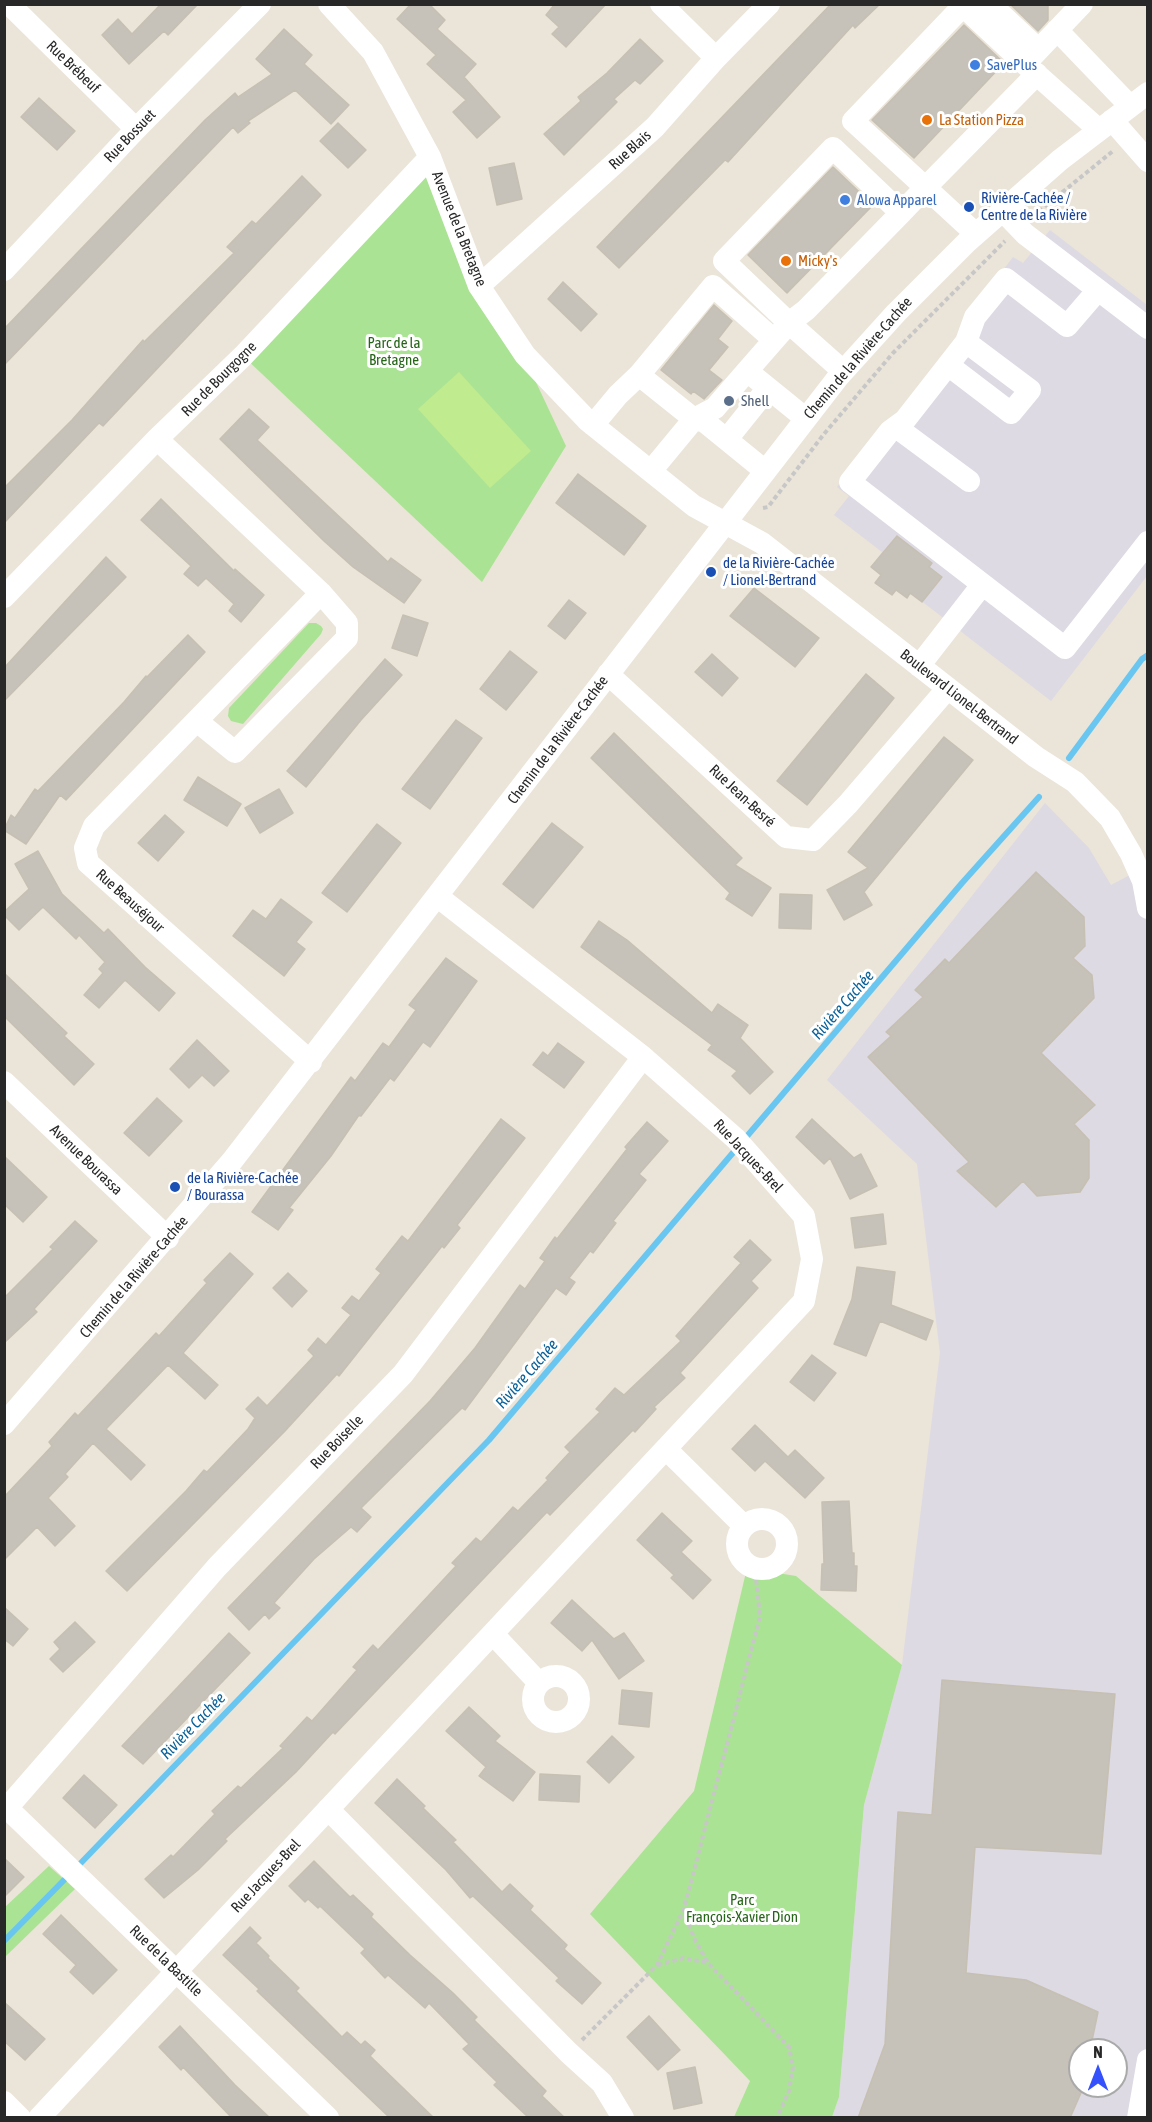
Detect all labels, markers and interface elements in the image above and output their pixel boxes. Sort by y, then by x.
street label: Rue Brébeuf [43,37,103,97]
place label: SavePlus [987,56,1037,74]
marker: SavePlus [968,58,982,72]
street label: Rue Bossuet [100,106,160,166]
place label: La Station Pizza [939,111,1024,129]
marker: La Station Pizza [920,113,934,127]
street label: Rue Blais [605,126,655,174]
street label: Avenue de la Bretagne [428,169,490,289]
place label: Rivière-Cachée / Centre de la Rivière [981,189,1087,224]
place label: Alowa Apparel [857,191,937,209]
marker: Alowa Apparel [838,193,852,207]
marker: Rivière-Cachée / Centre de la Rivière [962,200,976,214]
place label: Micky's [798,252,838,270]
marker: Micky's [779,254,793,268]
street label: Chemin de la Rivière-Cachée [800,293,916,423]
park label: Parc de la Bretagne [368,334,420,369]
street label: Rue de Bourgogne [178,338,260,420]
place label: Shell [741,392,769,410]
marker: Shell [722,394,736,408]
place label: de la Rivière-Cachée / Lionel-Bertrand [723,554,834,589]
marker: de la Rivière-Cachée / Lionel-Bertrand [704,565,718,579]
street label: Boulevard Lionel-Bertrand [896,645,1022,749]
street label: Chemin de la Rivière-Cachée [504,672,612,808]
street label: Rue Jean-Besré [705,761,779,831]
street label: Rue Beauséjour [92,866,168,936]
water label: Rivière Cachée [808,966,878,1044]
street label: Rue Jacques-Brel [710,1116,786,1196]
street label: Avenue Bourassa [46,1121,126,1199]
place label: de la Rivière-Cachée / Bourassa [187,1169,298,1204]
marker: de la Rivière-Cachée / Bourassa [168,1180,182,1194]
street label: Chemin de la Rivière-Cachée [76,1212,192,1342]
water label: Rivière Cachée [492,1335,562,1413]
street label: Rue Boiselle [307,1411,367,1473]
water label: Rivière Cachée [156,1689,230,1763]
street label: Rue Jacques-Brel [228,1836,304,1916]
park label: Parc François-Xavier Dion [686,1891,798,1926]
street label: Rue de la Bastille [126,1922,206,2000]
north arrow [1068,2038,1128,2098]
text: N [1093,2043,1103,2061]

